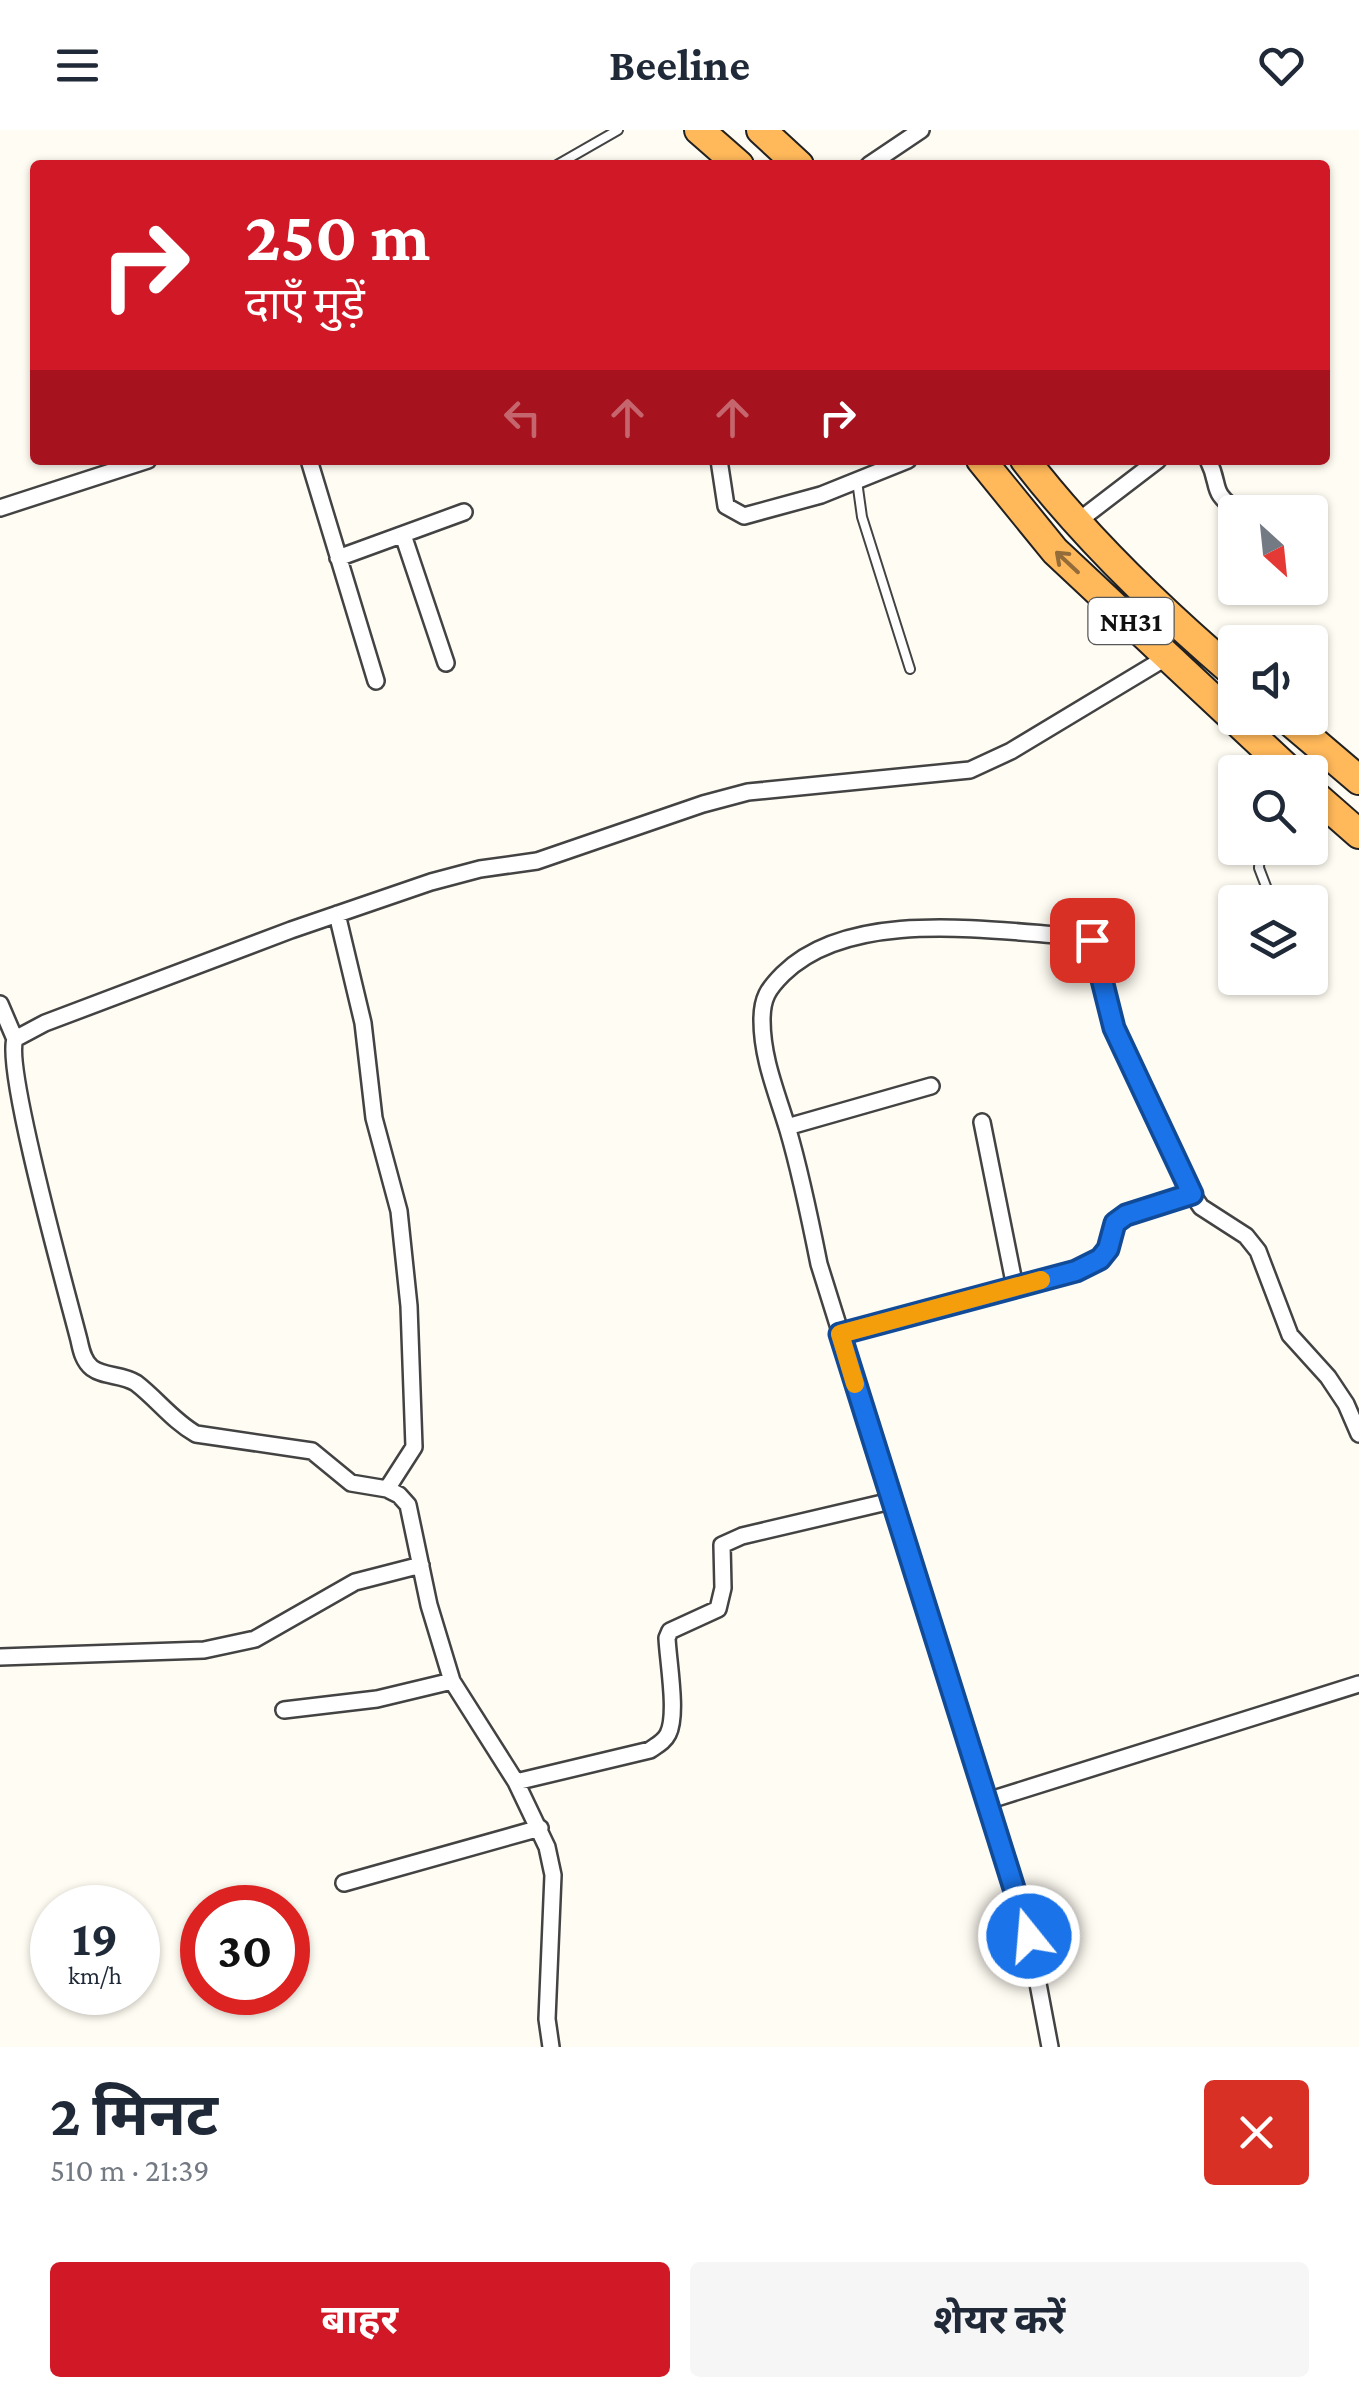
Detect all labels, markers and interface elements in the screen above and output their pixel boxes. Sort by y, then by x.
icon: menu [50,38,105,93]
icon: heart [1254,38,1309,93]
text: Beeline [609,40,750,90]
text: 250 m [245,197,430,275]
icon: right [80,200,210,330]
text: दाएँ मुड़ें [245,279,365,329]
icon: left [495,390,550,445]
icon: ahead [600,390,655,445]
icon: ahead [705,390,760,445]
icon: right [810,390,865,445]
north arrow [1218,495,1328,605]
map controls [1218,495,1328,995]
one-way arrow [1055,551,1080,574]
road number: NH31 [1088,598,1174,644]
button: sound [1218,625,1328,735]
button: search [1218,755,1328,865]
button: layers [1218,885,1328,995]
pin [1050,898,1135,983]
icon: arrive [1065,913,1120,968]
position arrow [977,1884,1081,1988]
speed limit sign: 30 [180,1885,310,2015]
text: 19 [72,1910,118,1966]
text: km/h [68,1962,122,1989]
button: close [1204,2080,1309,2185]
text: 2 मिनट [50,2081,218,2148]
text: 510 m · 21:39 [50,2152,210,2188]
button: बाहर [50,2262,670,2377]
button: शेयर करें [690,2262,1309,2377]

